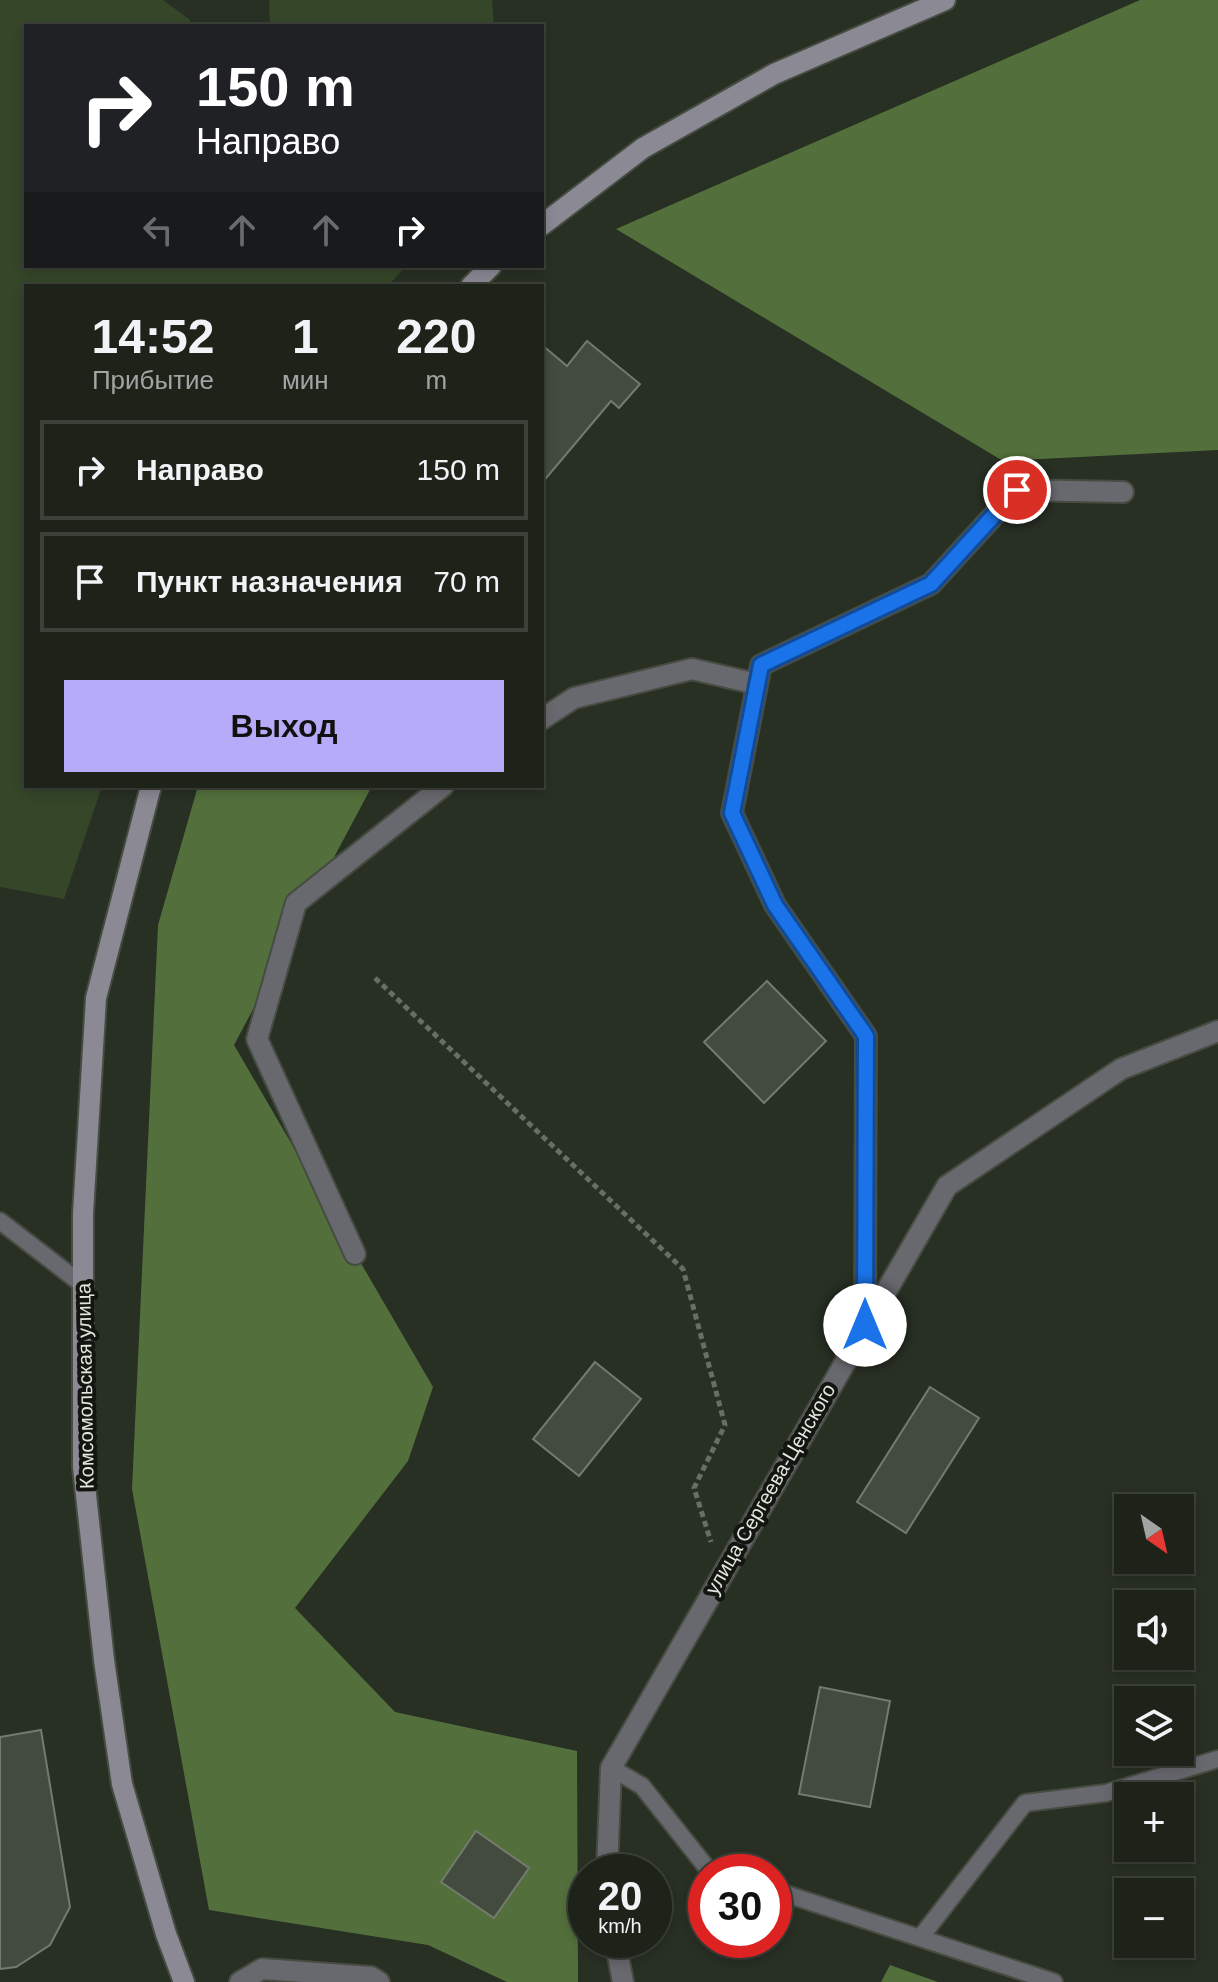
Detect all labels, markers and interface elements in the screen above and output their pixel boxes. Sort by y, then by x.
text: 150 m [196,55,355,118]
icon: right [64,56,168,160]
text: Направо [196,121,340,162]
icon: left [136,208,180,252]
icon: ahead [220,208,264,252]
icon: ahead [304,208,348,252]
icon: right [388,208,432,252]
text: 14:52 [92,310,214,363]
text: 1 [292,310,319,363]
text: 220 [396,310,476,363]
text: Прибытие [92,365,214,395]
text: мин [282,365,329,395]
text: m [426,365,447,395]
icon: right [68,448,112,492]
text: Направо [136,453,264,486]
text: 150 m [417,453,500,486]
pin [983,456,1051,524]
icon: arrive [995,468,1039,512]
icon: arrive [68,560,112,604]
text: Пункт назначения [136,565,403,598]
text: 70 m [433,565,500,598]
button: Выход [64,680,504,772]
street label: Комсомольская улица [72,1282,98,1489]
position arrow [823,1283,907,1367]
street label: улица Сергеева-Ценского [701,1380,839,1598]
north arrow [1114,1494,1194,1574]
map controls [1114,1494,1194,1958]
button: sound [1114,1590,1194,1670]
button: layers [1114,1686,1194,1766]
button: + [1114,1782,1194,1862]
speed limit sign: 30 [688,1854,792,1958]
text: 20 [598,1874,642,1918]
button: − [1114,1878,1194,1958]
text: km/h [598,1915,642,1937]

